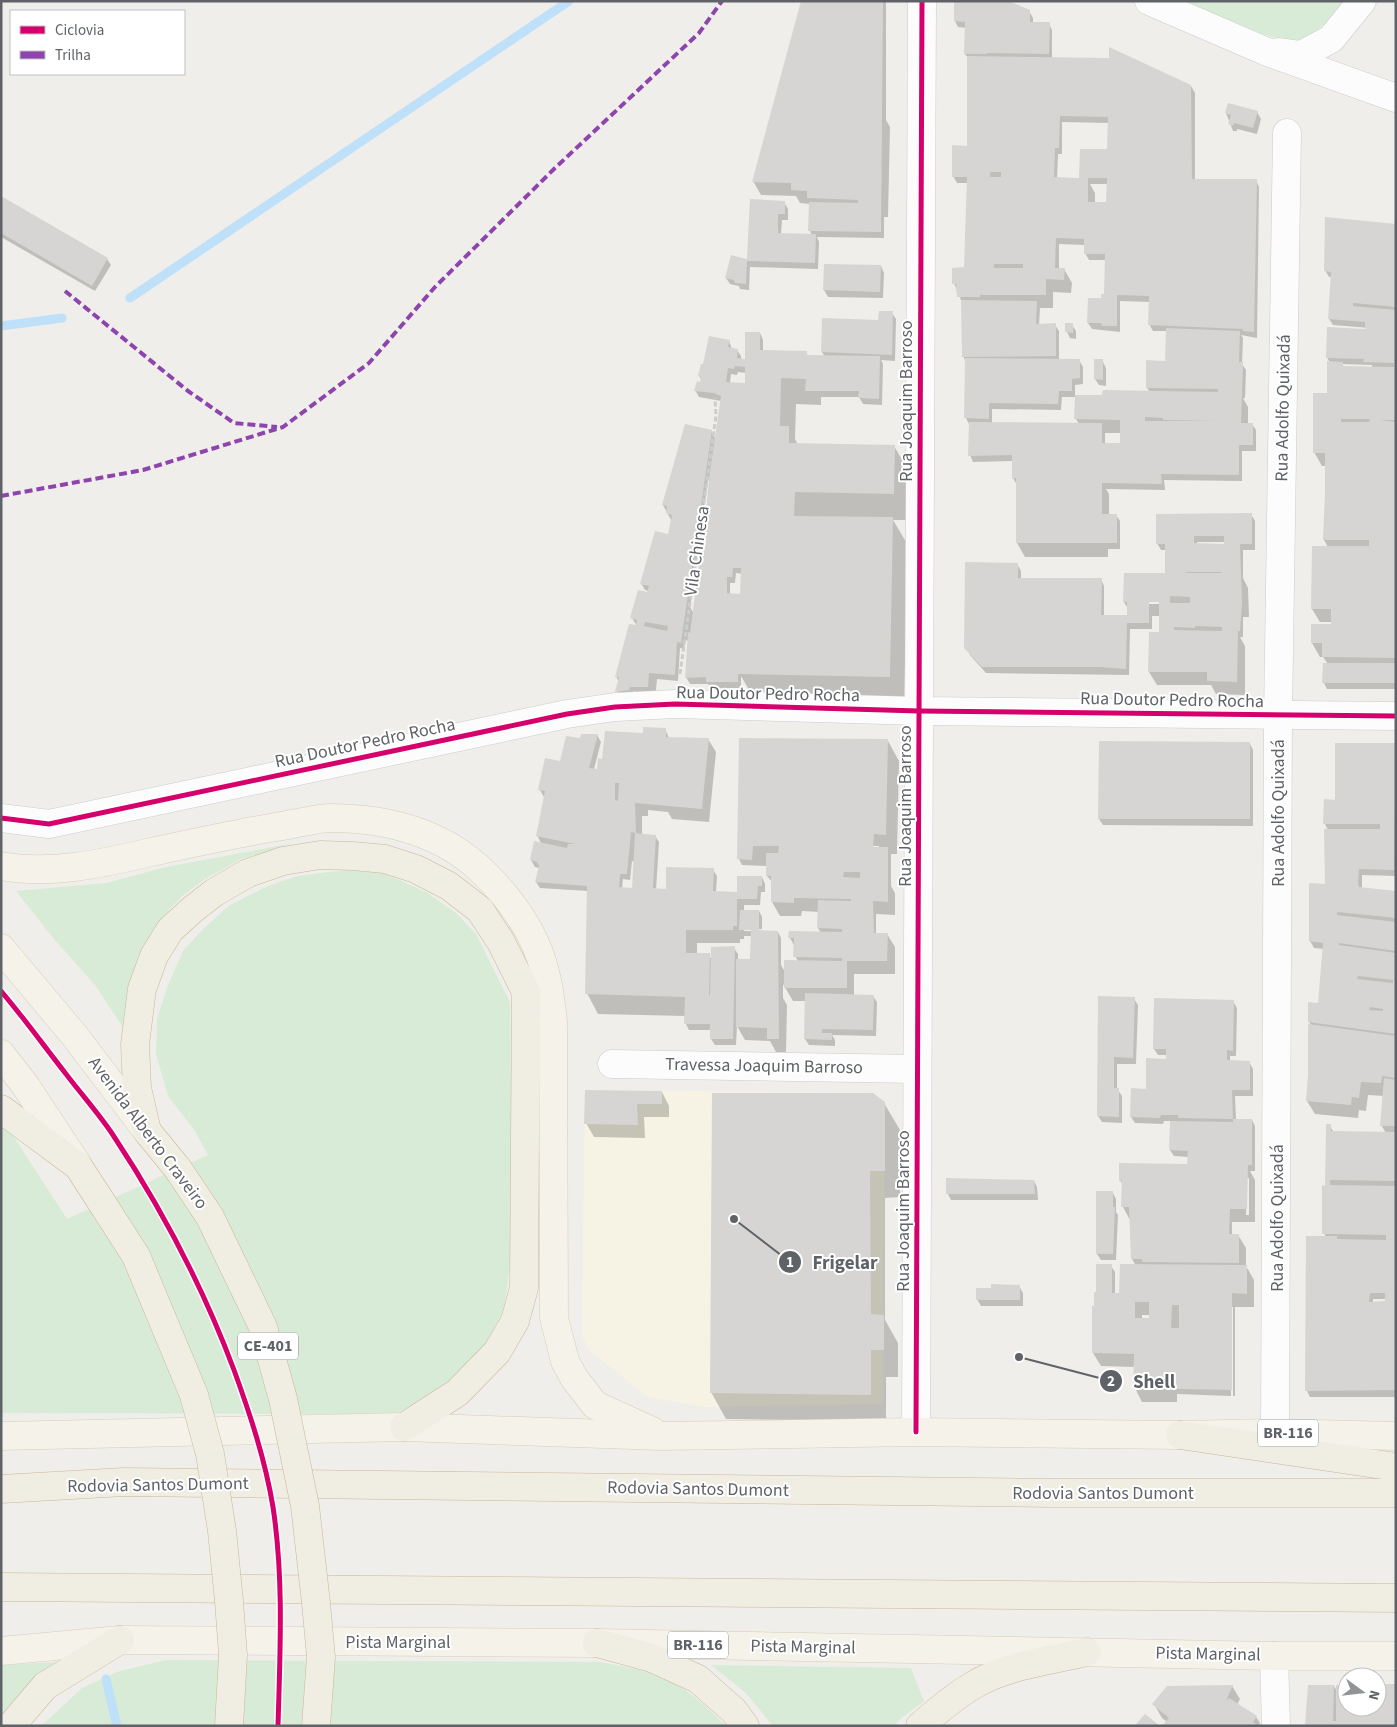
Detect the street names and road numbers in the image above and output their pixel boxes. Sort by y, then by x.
street label: Rua Joaquim Barroso [894,320,919,482]
street label: Rua Adolfo Quixadá [1269,334,1297,482]
street label: Vila Chinesa [678,504,716,598]
street label: Rua Doutor Pedro Rocha [676,680,860,708]
street label: Rua Doutor Pedro Rocha [1080,686,1264,714]
street label: Rua Doutor Pedro Rocha [273,712,457,774]
street label: Rua Joaquim Barroso [893,725,918,887]
street label: Rua Adolfo Quixadá [1266,739,1291,887]
street label: Avenida Alberto Craveiro [82,1052,214,1214]
street label: Travessa Joaquim Barroso [665,1052,863,1080]
street label: Rua Joaquim Barroso [891,1130,916,1292]
street label: Rua Adolfo Quixadá [1265,1144,1290,1292]
road number: CE-401 [238,1332,298,1360]
road number: BR-116 [1258,1420,1318,1446]
street label: Rodovia Santos Dumont [67,1471,249,1499]
street label: Rodovia Santos Dumont [607,1475,789,1503]
street label: Rodovia Santos Dumont [1012,1481,1194,1506]
street label: Pista Marginal [345,1630,451,1655]
road number: BR-116 [668,1632,728,1658]
street label: Pista Marginal [750,1634,856,1660]
street label: Pista Marginal [1155,1641,1261,1667]

